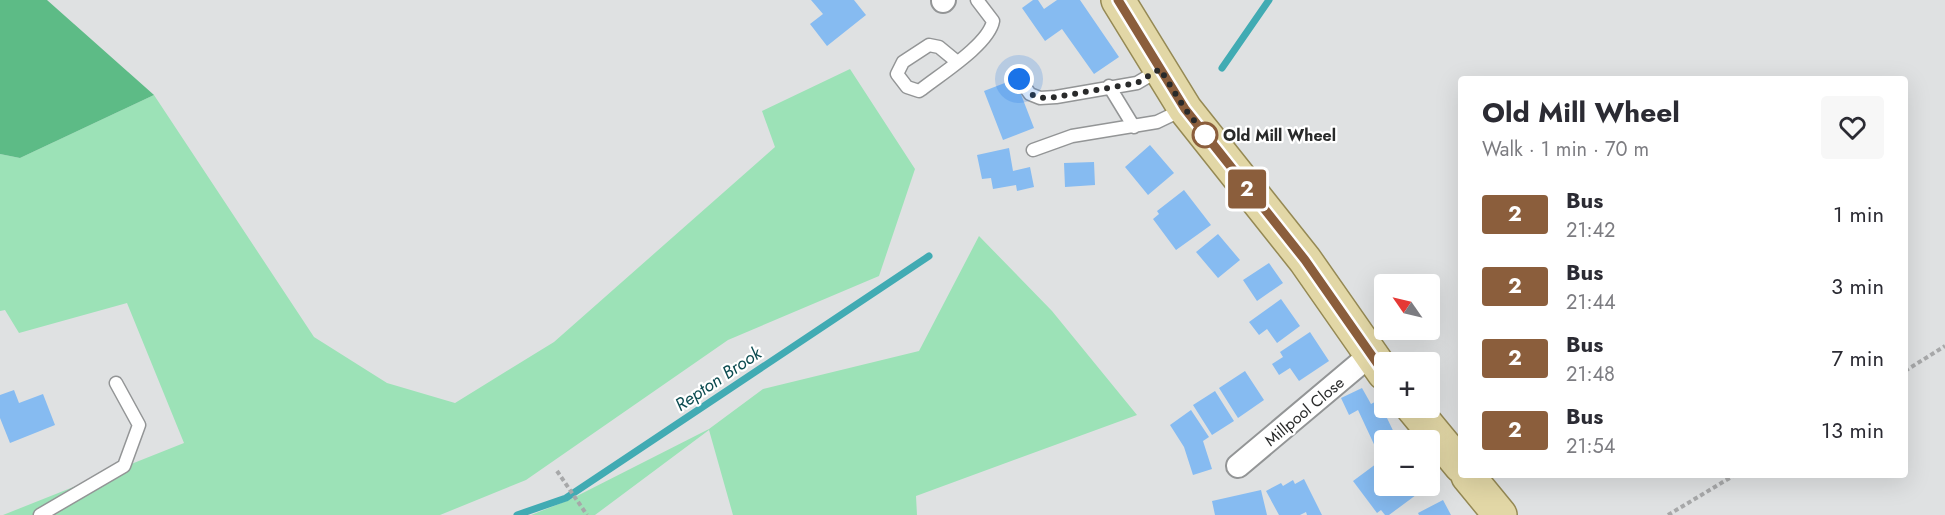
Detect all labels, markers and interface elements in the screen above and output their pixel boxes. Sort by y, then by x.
your location [1004,64,1034,94]
text: Old Mill Wheel [1482,92,1680,133]
button: heart [1821,96,1884,159]
marker: Old Mill Wheel [1192,122,1218,148]
place label: Old Mill Wheel [1223,124,1336,147]
text: Walk · 1 min · 70 m [1482,135,1649,164]
line badge: 2 [1228,170,1266,208]
text: 2 [1240,174,1254,204]
text: Bus [1566,184,1603,216]
text: 1 min [1833,198,1884,230]
text: 2 [1508,199,1522,229]
text: 21:42 [1566,216,1615,245]
text: Bus [1566,256,1603,288]
text: 3 min [1831,270,1884,302]
text: 2 [1508,271,1522,301]
north arrow [1374,274,1440,340]
map controls [1374,274,1440,496]
text: 21:44 [1566,288,1616,317]
text: Bus [1566,328,1603,360]
water label: Repton Brook [670,340,768,418]
text: 7 min [1831,342,1884,374]
text: 2 [1508,343,1522,373]
button: + [1374,352,1440,418]
text: 21:48 [1566,360,1615,389]
street label: Millpool Close [1260,371,1349,452]
text: Bus [1566,400,1603,432]
text: 13 min [1821,414,1884,446]
text: 2 [1508,415,1522,445]
button: − [1374,430,1440,496]
text: 21:54 [1566,432,1615,461]

